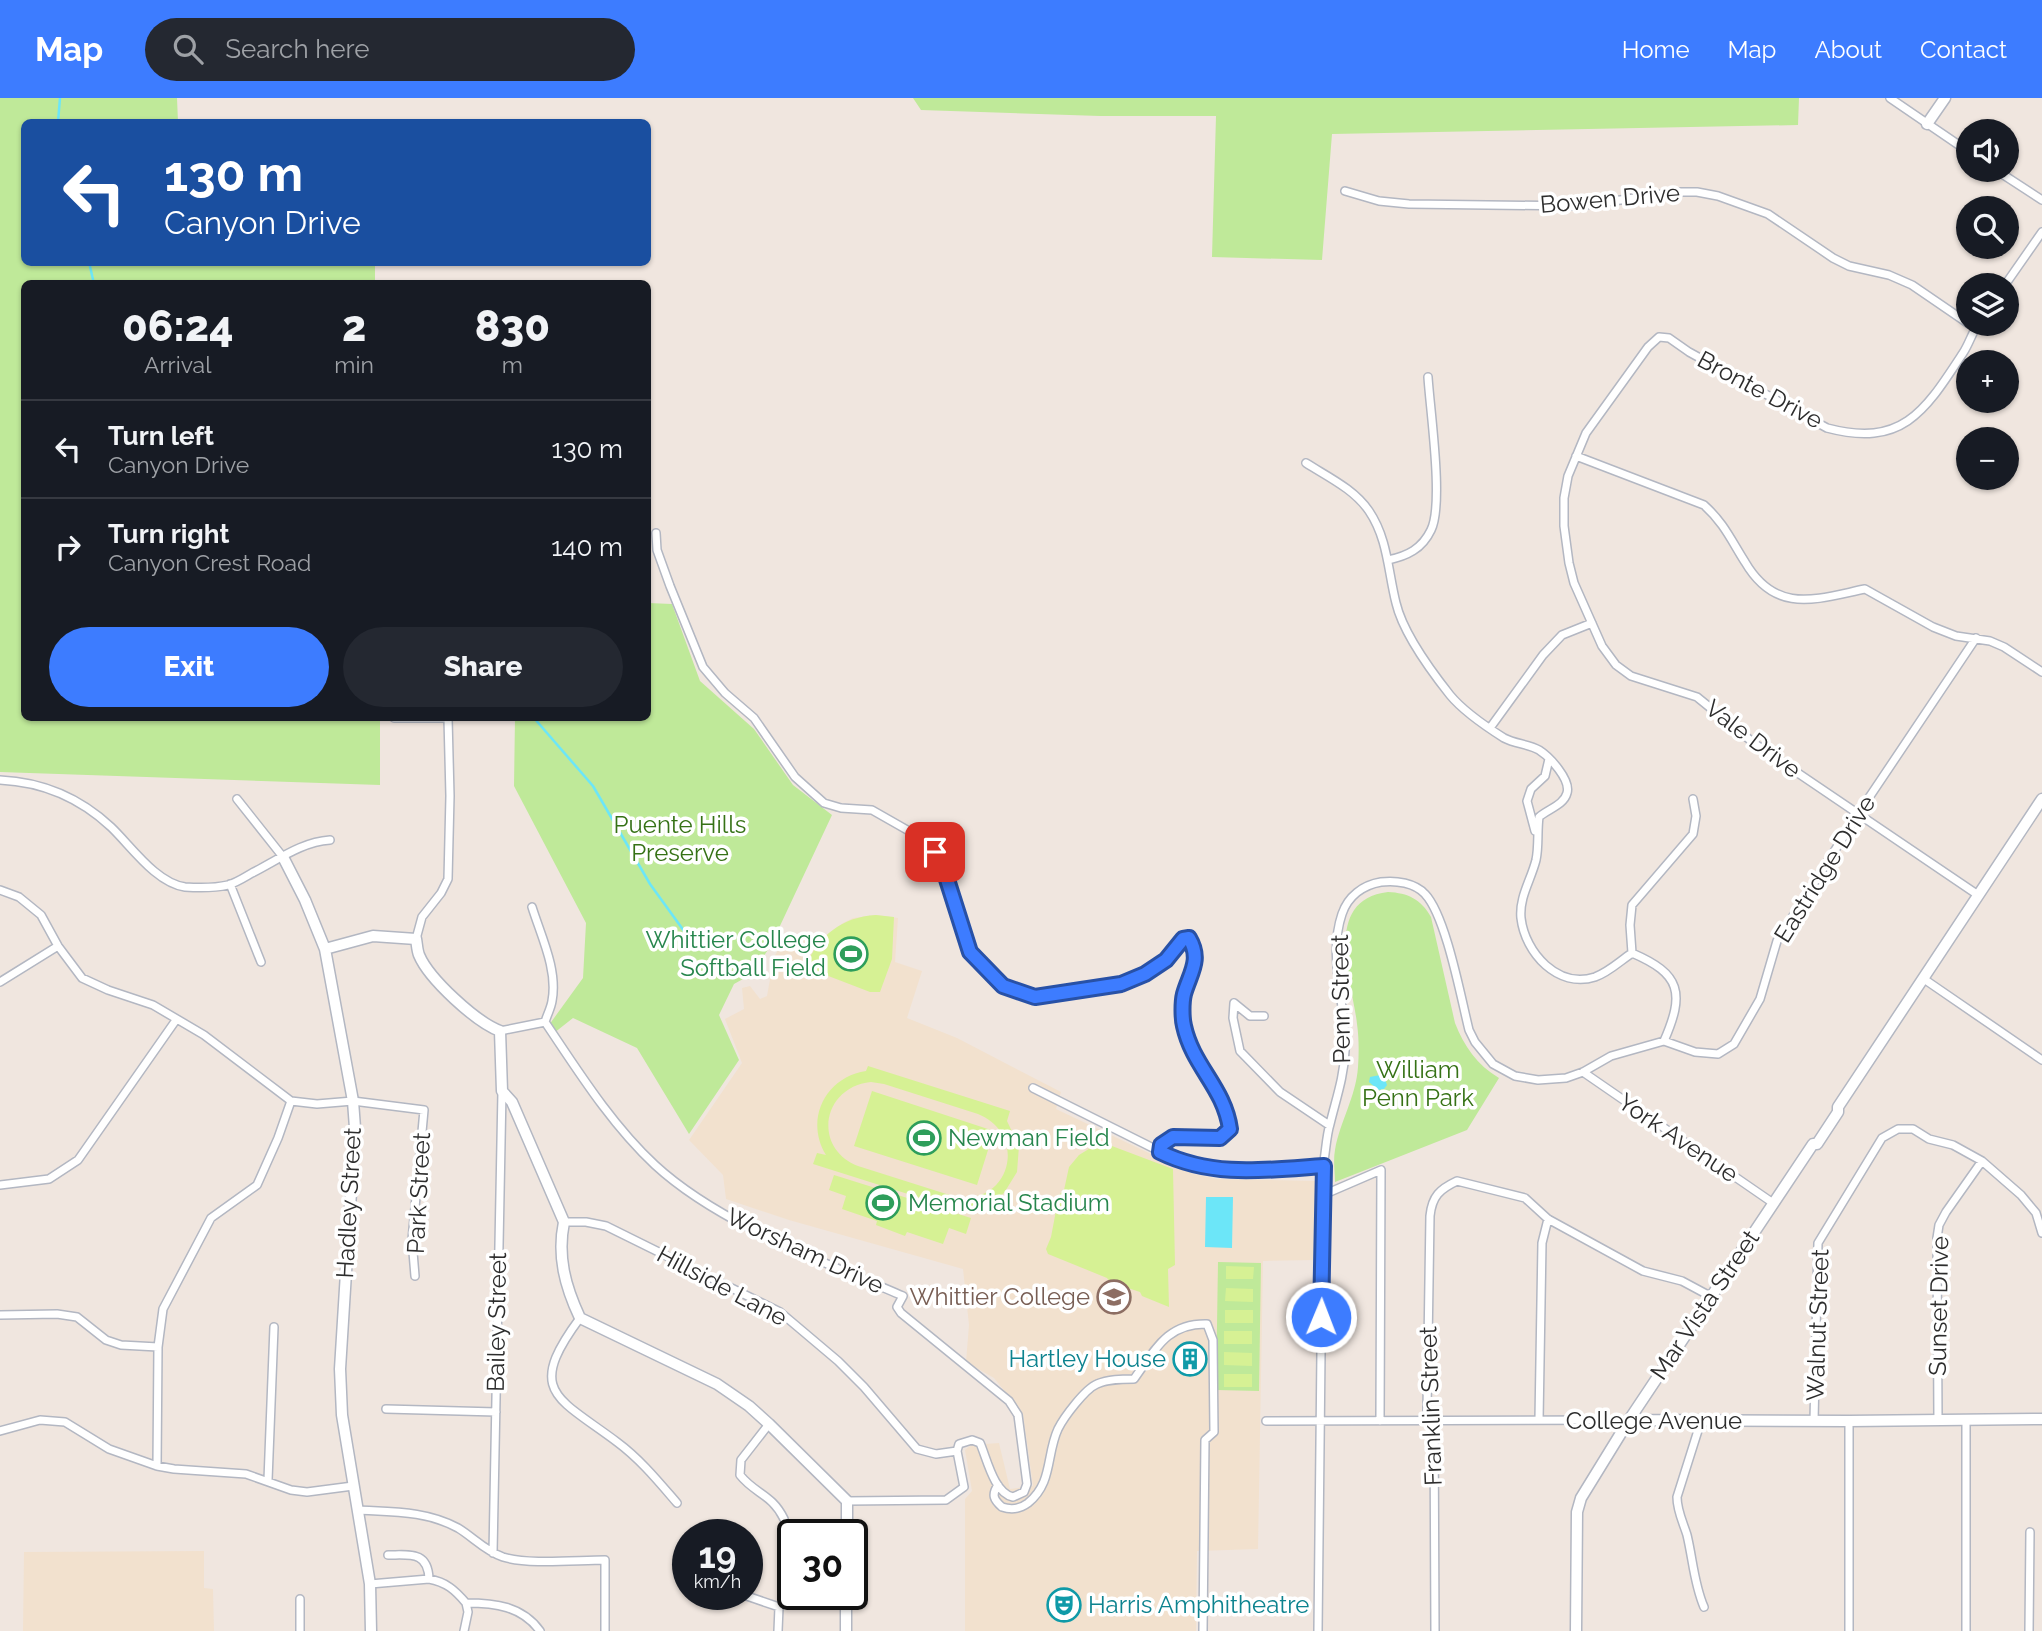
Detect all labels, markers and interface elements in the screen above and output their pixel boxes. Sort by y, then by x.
search box [145,18,635,81]
text: Map [35,30,103,69]
icon: search [169,30,207,68]
text: Search here [225,34,370,64]
text: Home [1622,35,1690,64]
text: Map [1728,35,1776,64]
text: About [1814,35,1882,64]
text: Contact [1920,35,2007,64]
map controls [1956,119,2019,490]
button: sound [1956,119,2019,182]
text: 130 m [164,145,303,202]
icon: left [49,147,140,238]
street label: Bowen Drive [1539,178,1681,219]
button: search [1956,196,2019,259]
text: Canyon Drive [164,204,361,241]
button: layers [1956,273,2019,336]
text: 06:24 [122,302,233,351]
text: 2 [342,302,366,351]
text: 830 [475,302,550,351]
street label: Bronte Drive [1693,344,1828,435]
button: + [1956,350,2019,413]
text: Arrival [144,351,211,378]
text: min [334,351,374,378]
text: m [502,351,523,378]
text: Turn left [108,421,214,451]
button: − [1956,427,2019,490]
icon: left [49,430,87,468]
text: 130 m [552,434,623,464]
text: Canyon Drive [108,451,249,478]
text: Turn right [108,519,229,549]
icon: right [49,528,87,566]
text: 140 m [551,532,623,562]
text: Canyon Crest Road [108,549,311,576]
button: Exit [49,627,329,707]
button: Share [343,627,623,707]
street label: Vale Drive [1700,693,1807,784]
street label: Eastridge Drive [1768,790,1881,948]
park label: Puente Hills Preserve [614,810,746,867]
pin [905,822,965,882]
icon: arrive [916,833,954,871]
place label: Whittier College Softball Field [645,925,826,982]
street label: Penn Street [1325,934,1356,1064]
sports icon: Whittier College Softball Field [832,935,870,973]
park label: William Penn Park [1362,1055,1474,1112]
street label: York Avenue [1613,1087,1744,1188]
sports icon: Newman Field [905,1119,943,1157]
place label: Newman Field [948,1123,1110,1152]
street label: Hadley Street [330,1127,367,1279]
street label: Park Street [401,1131,436,1254]
sports icon: Memorial Stadium [864,1184,902,1222]
place label: Memorial Stadium [908,1188,1110,1217]
street label: Worsham Drive [722,1201,889,1300]
street label: Mar Vista Street [1644,1224,1765,1385]
street label: Sunset Drive [1923,1236,1954,1376]
street label: Hillside Lane [652,1239,792,1332]
street label: Walnut Street [1800,1248,1835,1402]
street label: Bailey Street [481,1252,512,1392]
school or university icon: Whittier College [1095,1278,1133,1316]
position arrow [1284,1280,1358,1354]
place label: Whittier College [909,1282,1090,1311]
street label: Franklin Street [1413,1326,1448,1486]
building icon: Hartley House [1171,1340,1209,1378]
place label: Hartley House [1008,1344,1166,1373]
street label: College Avenue [1566,1406,1742,1435]
speed limit sign: 30 [777,1519,868,1610]
text: 19 [699,1535,736,1576]
text: km/h [694,1571,741,1592]
theatre icon: Harris Amphitheatre [1045,1586,1083,1624]
place label: Harris Amphitheatre [1088,1590,1309,1619]

